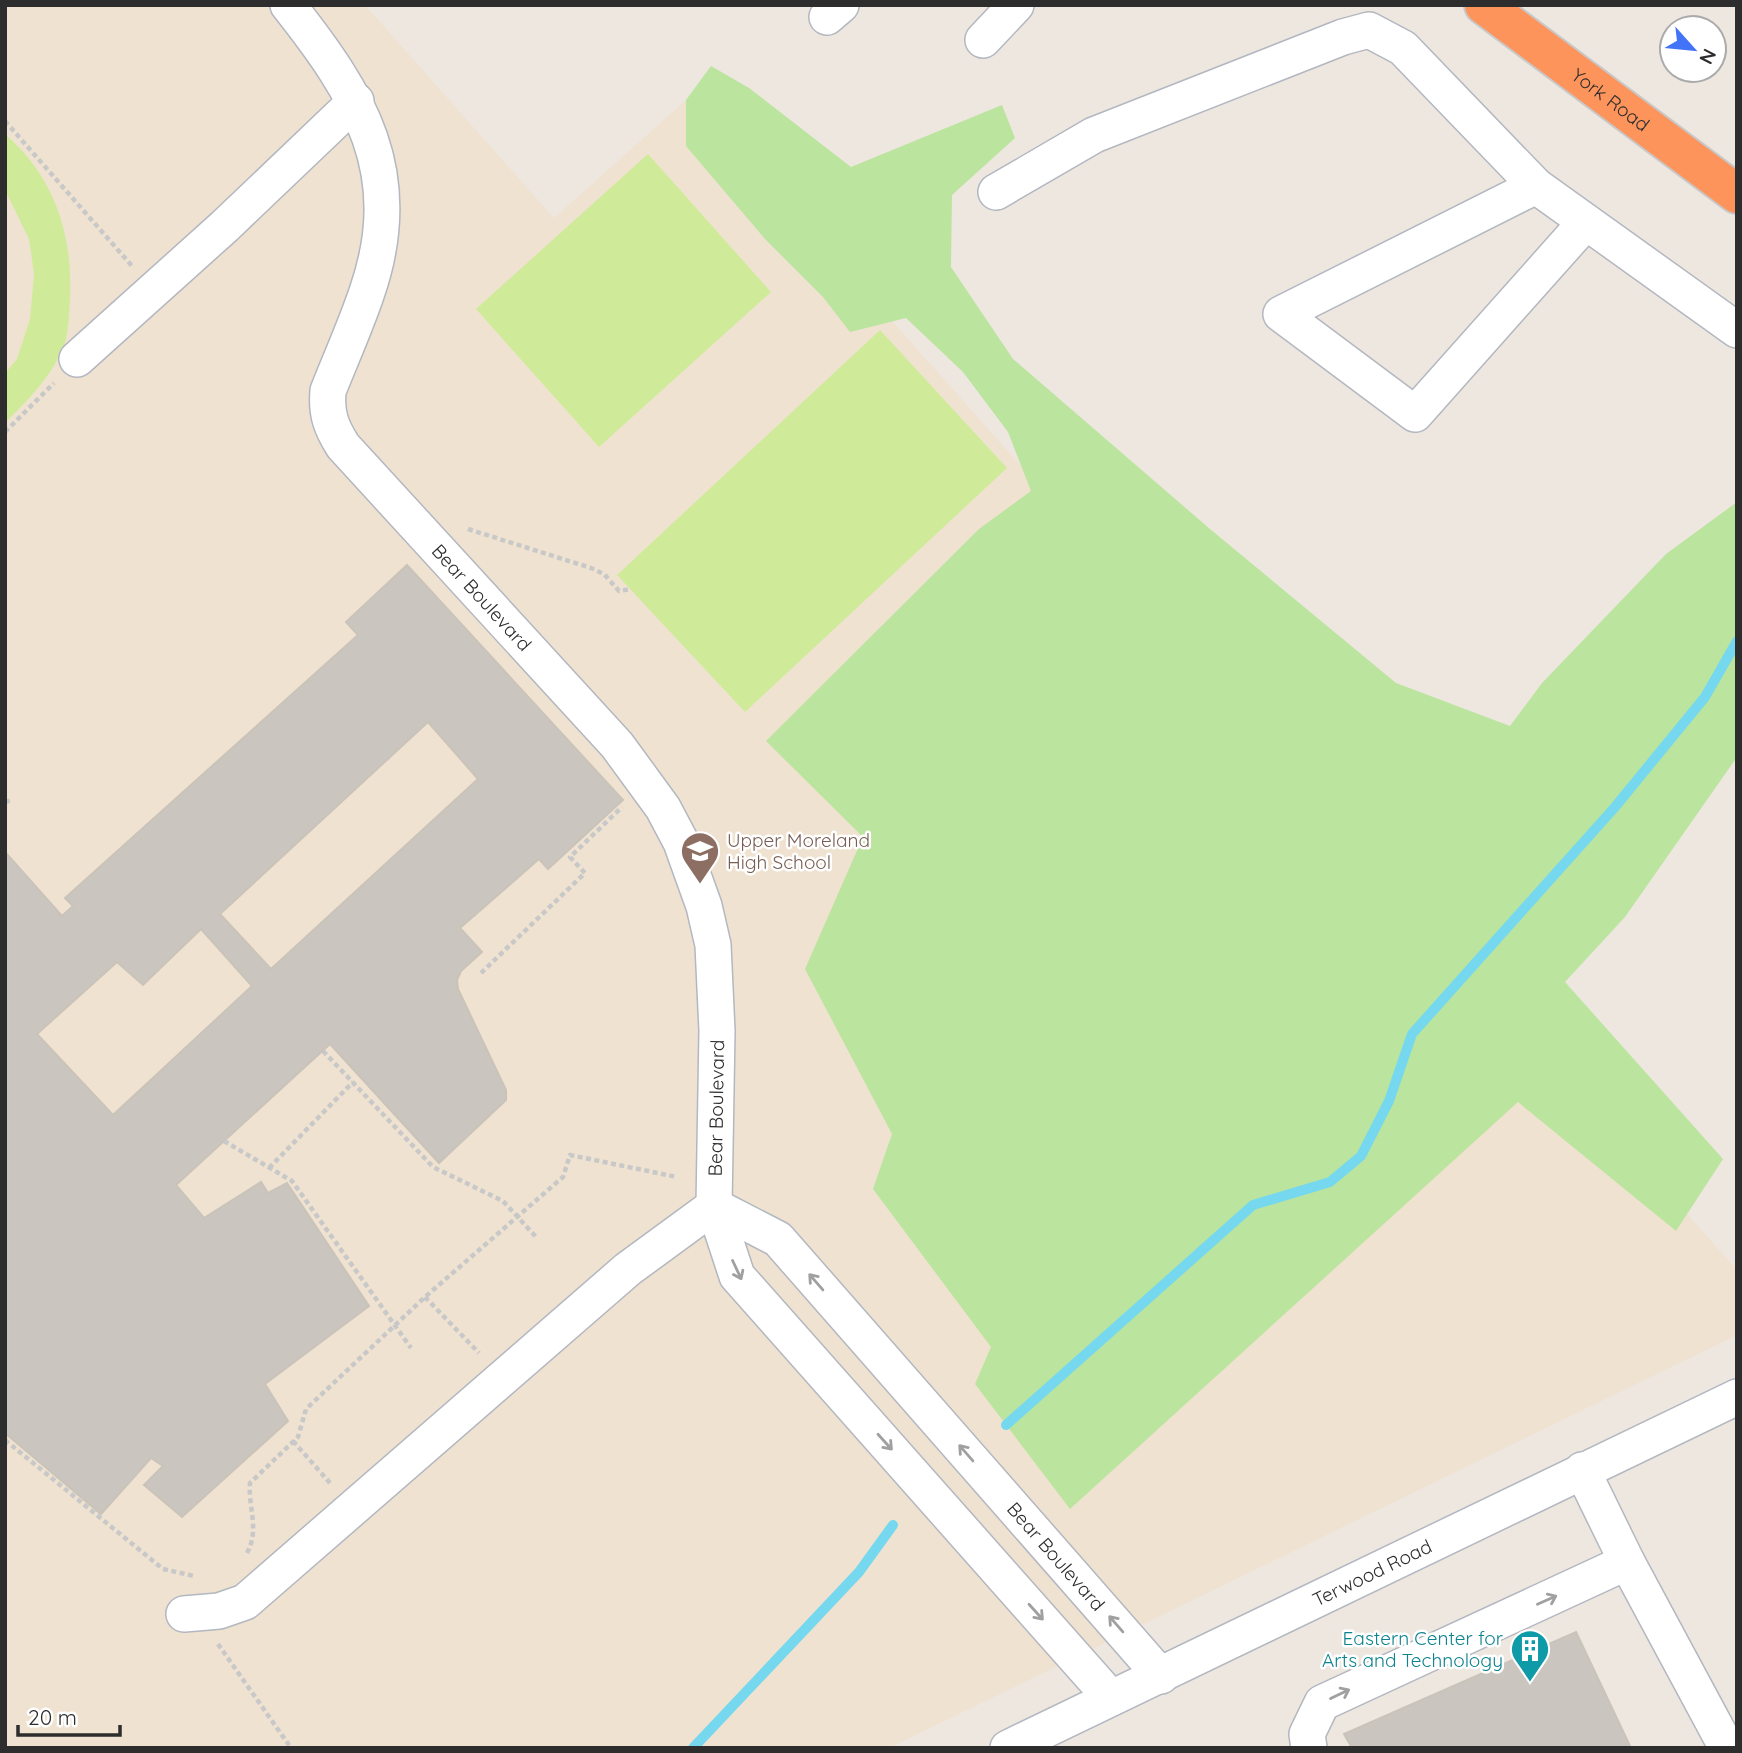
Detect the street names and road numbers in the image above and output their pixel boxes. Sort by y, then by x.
street label: York Road [1567,63,1654,136]
street label: Bear Boulevard [427,539,537,656]
street label: Bear Boulevard [703,1040,729,1176]
street label: Bear Boulevard [1002,1497,1110,1616]
street label: Terwood Road [1309,1534,1435,1612]

